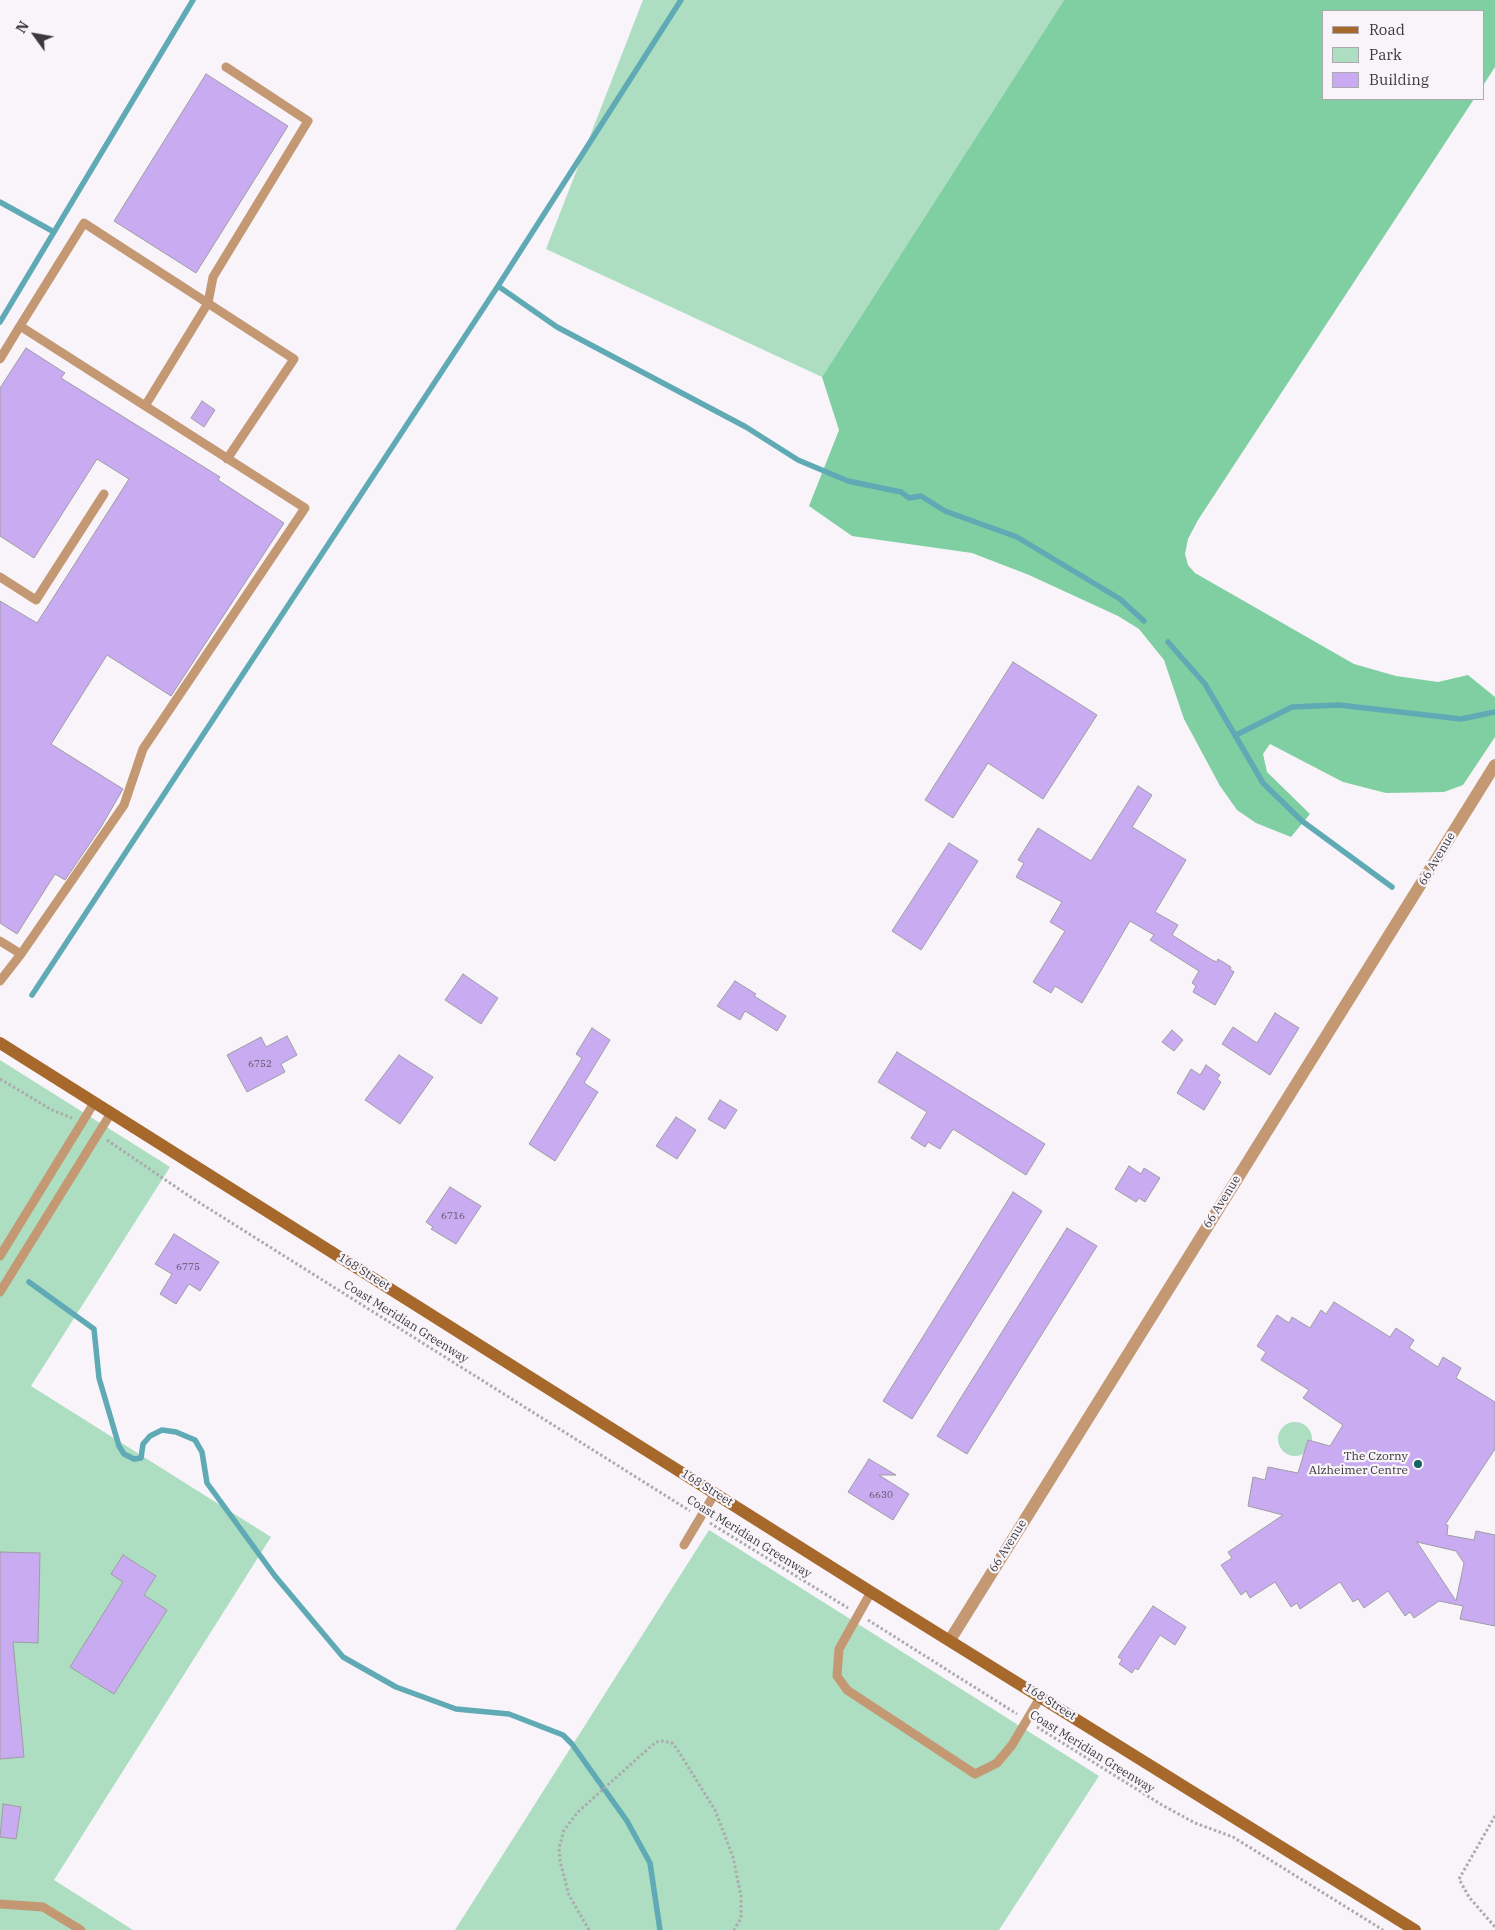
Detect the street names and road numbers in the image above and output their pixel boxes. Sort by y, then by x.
street label: 66 Avenue [1416,830,1458,888]
street label: 66 Avenue [1200,1173,1244,1231]
street label: 168 Street [336,1251,392,1293]
street label: Coast Meridian Greenway [341,1278,471,1366]
street label: 168 Street [679,1467,735,1509]
street label: Coast Meridian Greenway [684,1493,814,1581]
street label: 66 Avenue [986,1517,1030,1575]
street label: 168 Street [1022,1681,1078,1723]
street label: Coast Meridian Greenway [1027,1708,1157,1796]

